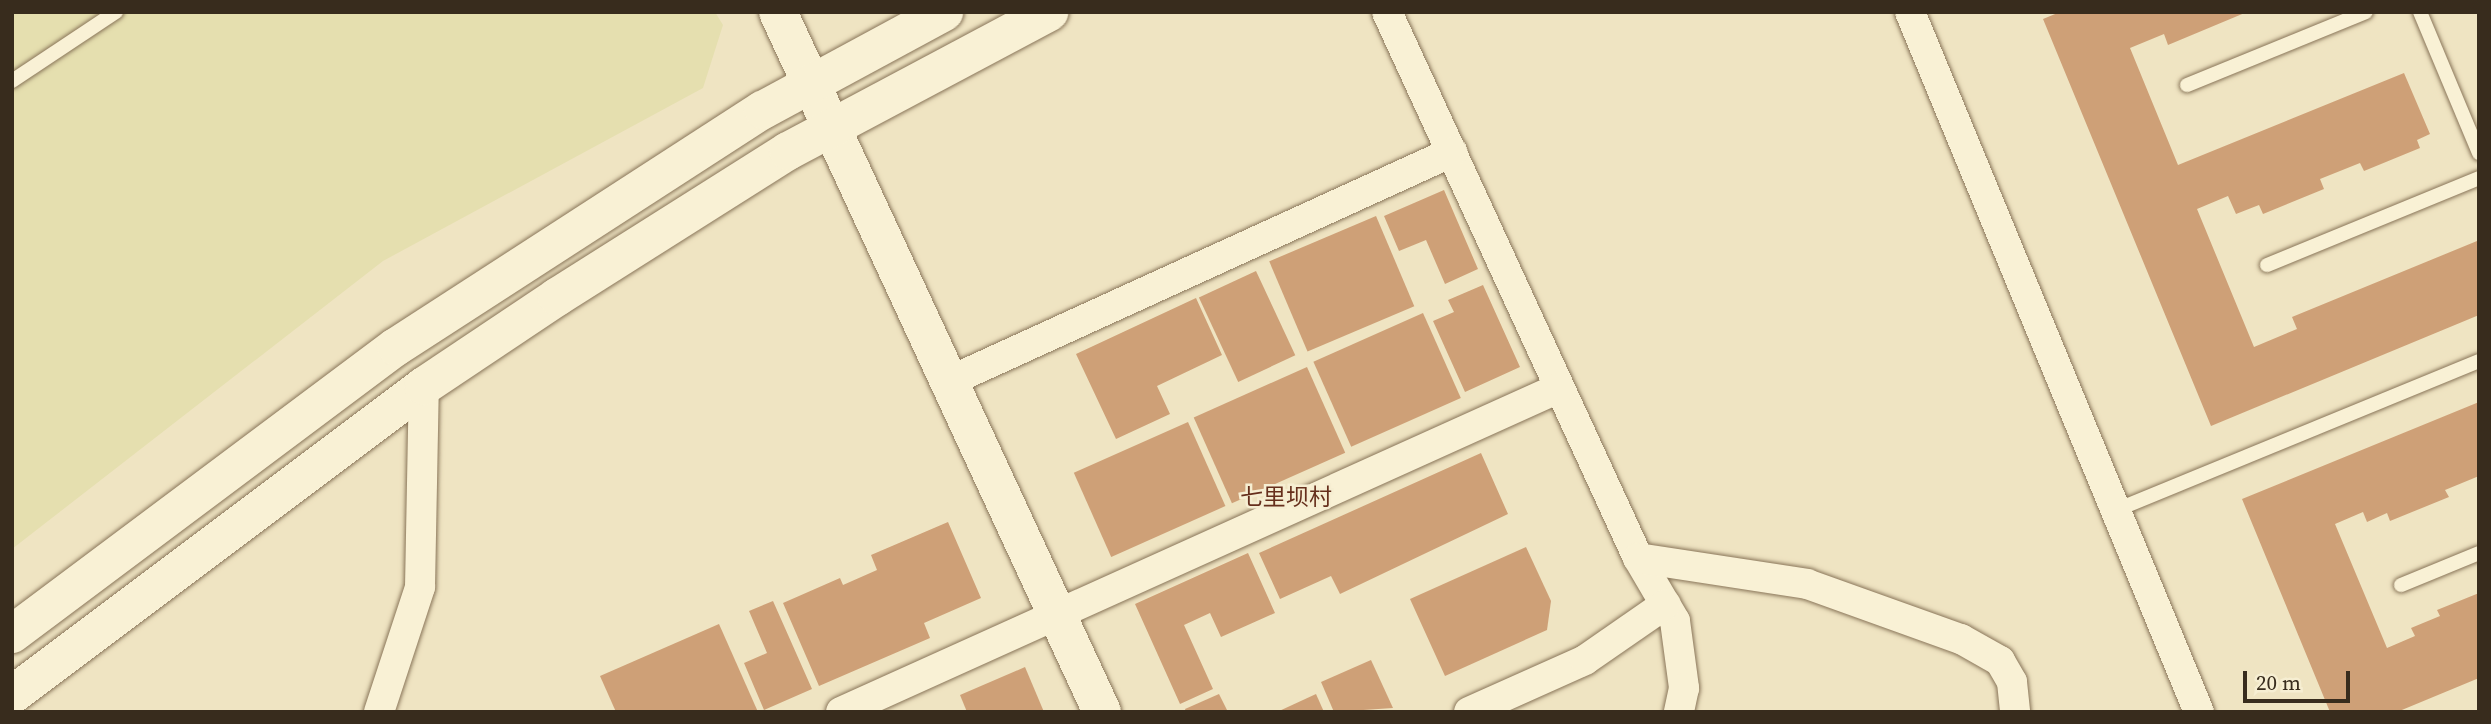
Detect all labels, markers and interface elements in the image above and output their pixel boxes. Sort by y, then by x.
district label: 七里坝村 [1240,483,1332,511]
scale bar [2246,658,2353,702]
text: 20 m [2256,668,2301,697]

